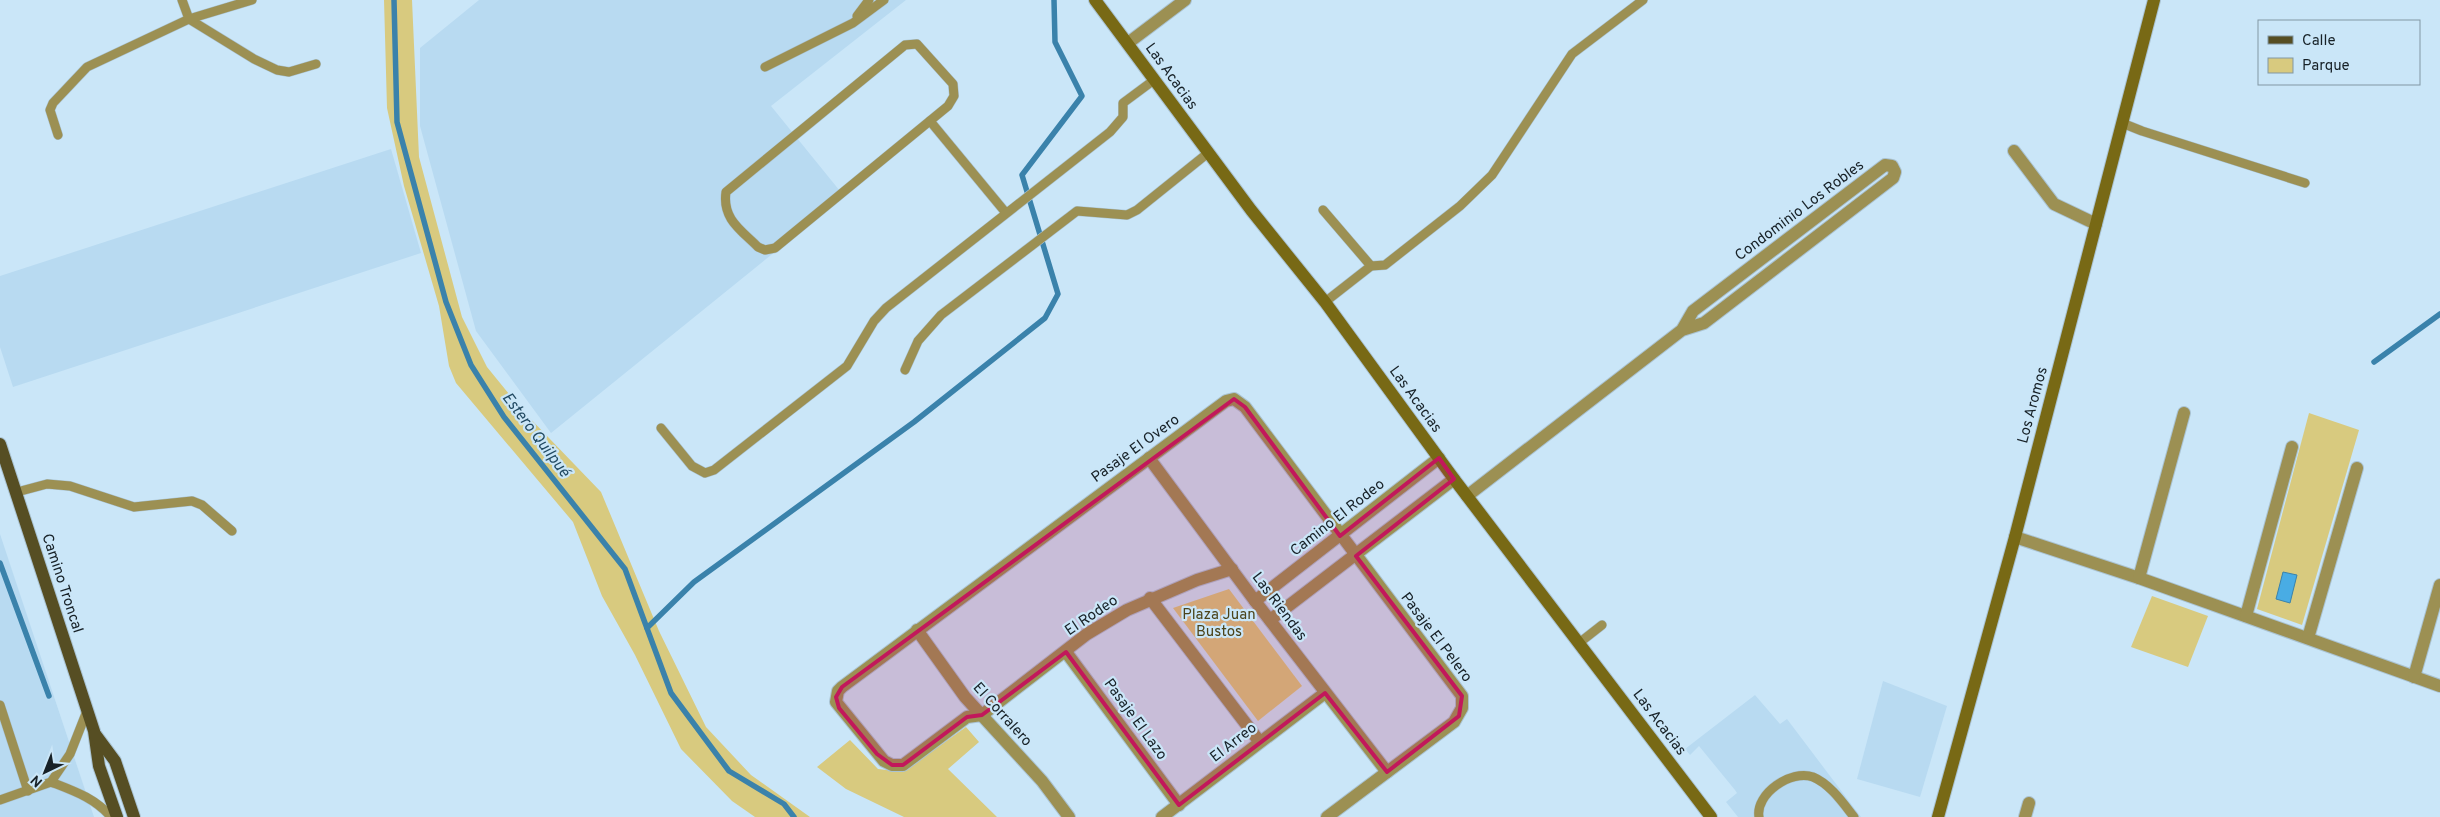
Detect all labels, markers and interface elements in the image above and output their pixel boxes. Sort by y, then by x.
legend [2258,20,2420,85]
text: Calle [2302,32,2336,51]
street label: Las Acacias [1140,40,1201,114]
text: Parque [2302,57,2350,76]
street label: Condominio Los Robles [1732,156,1868,266]
street label: Las Acacias [1384,363,1445,437]
street label: Los Aromos [2014,365,2053,446]
water label: Estero Quilpué [497,389,575,483]
street label: Pasaje El Overo [1088,411,1184,488]
street label: Camino El Rodeo [1287,475,1389,561]
street label: Camino Troncal [37,531,87,636]
street label: Las Riendas [1247,569,1311,645]
street label: Pasaje El Pelero [1396,589,1476,687]
street label: El Rodeo [1062,592,1122,641]
park label: Plaza Juan Bustos [1182,606,1256,642]
street label: Pasaje El Lazo [1099,675,1171,764]
street label: El Corralero [968,679,1036,751]
street label: Las Acacias [1628,686,1690,760]
street label: El Arreo [1207,719,1261,767]
north arrow [20,747,70,797]
text: N [28,771,47,790]

